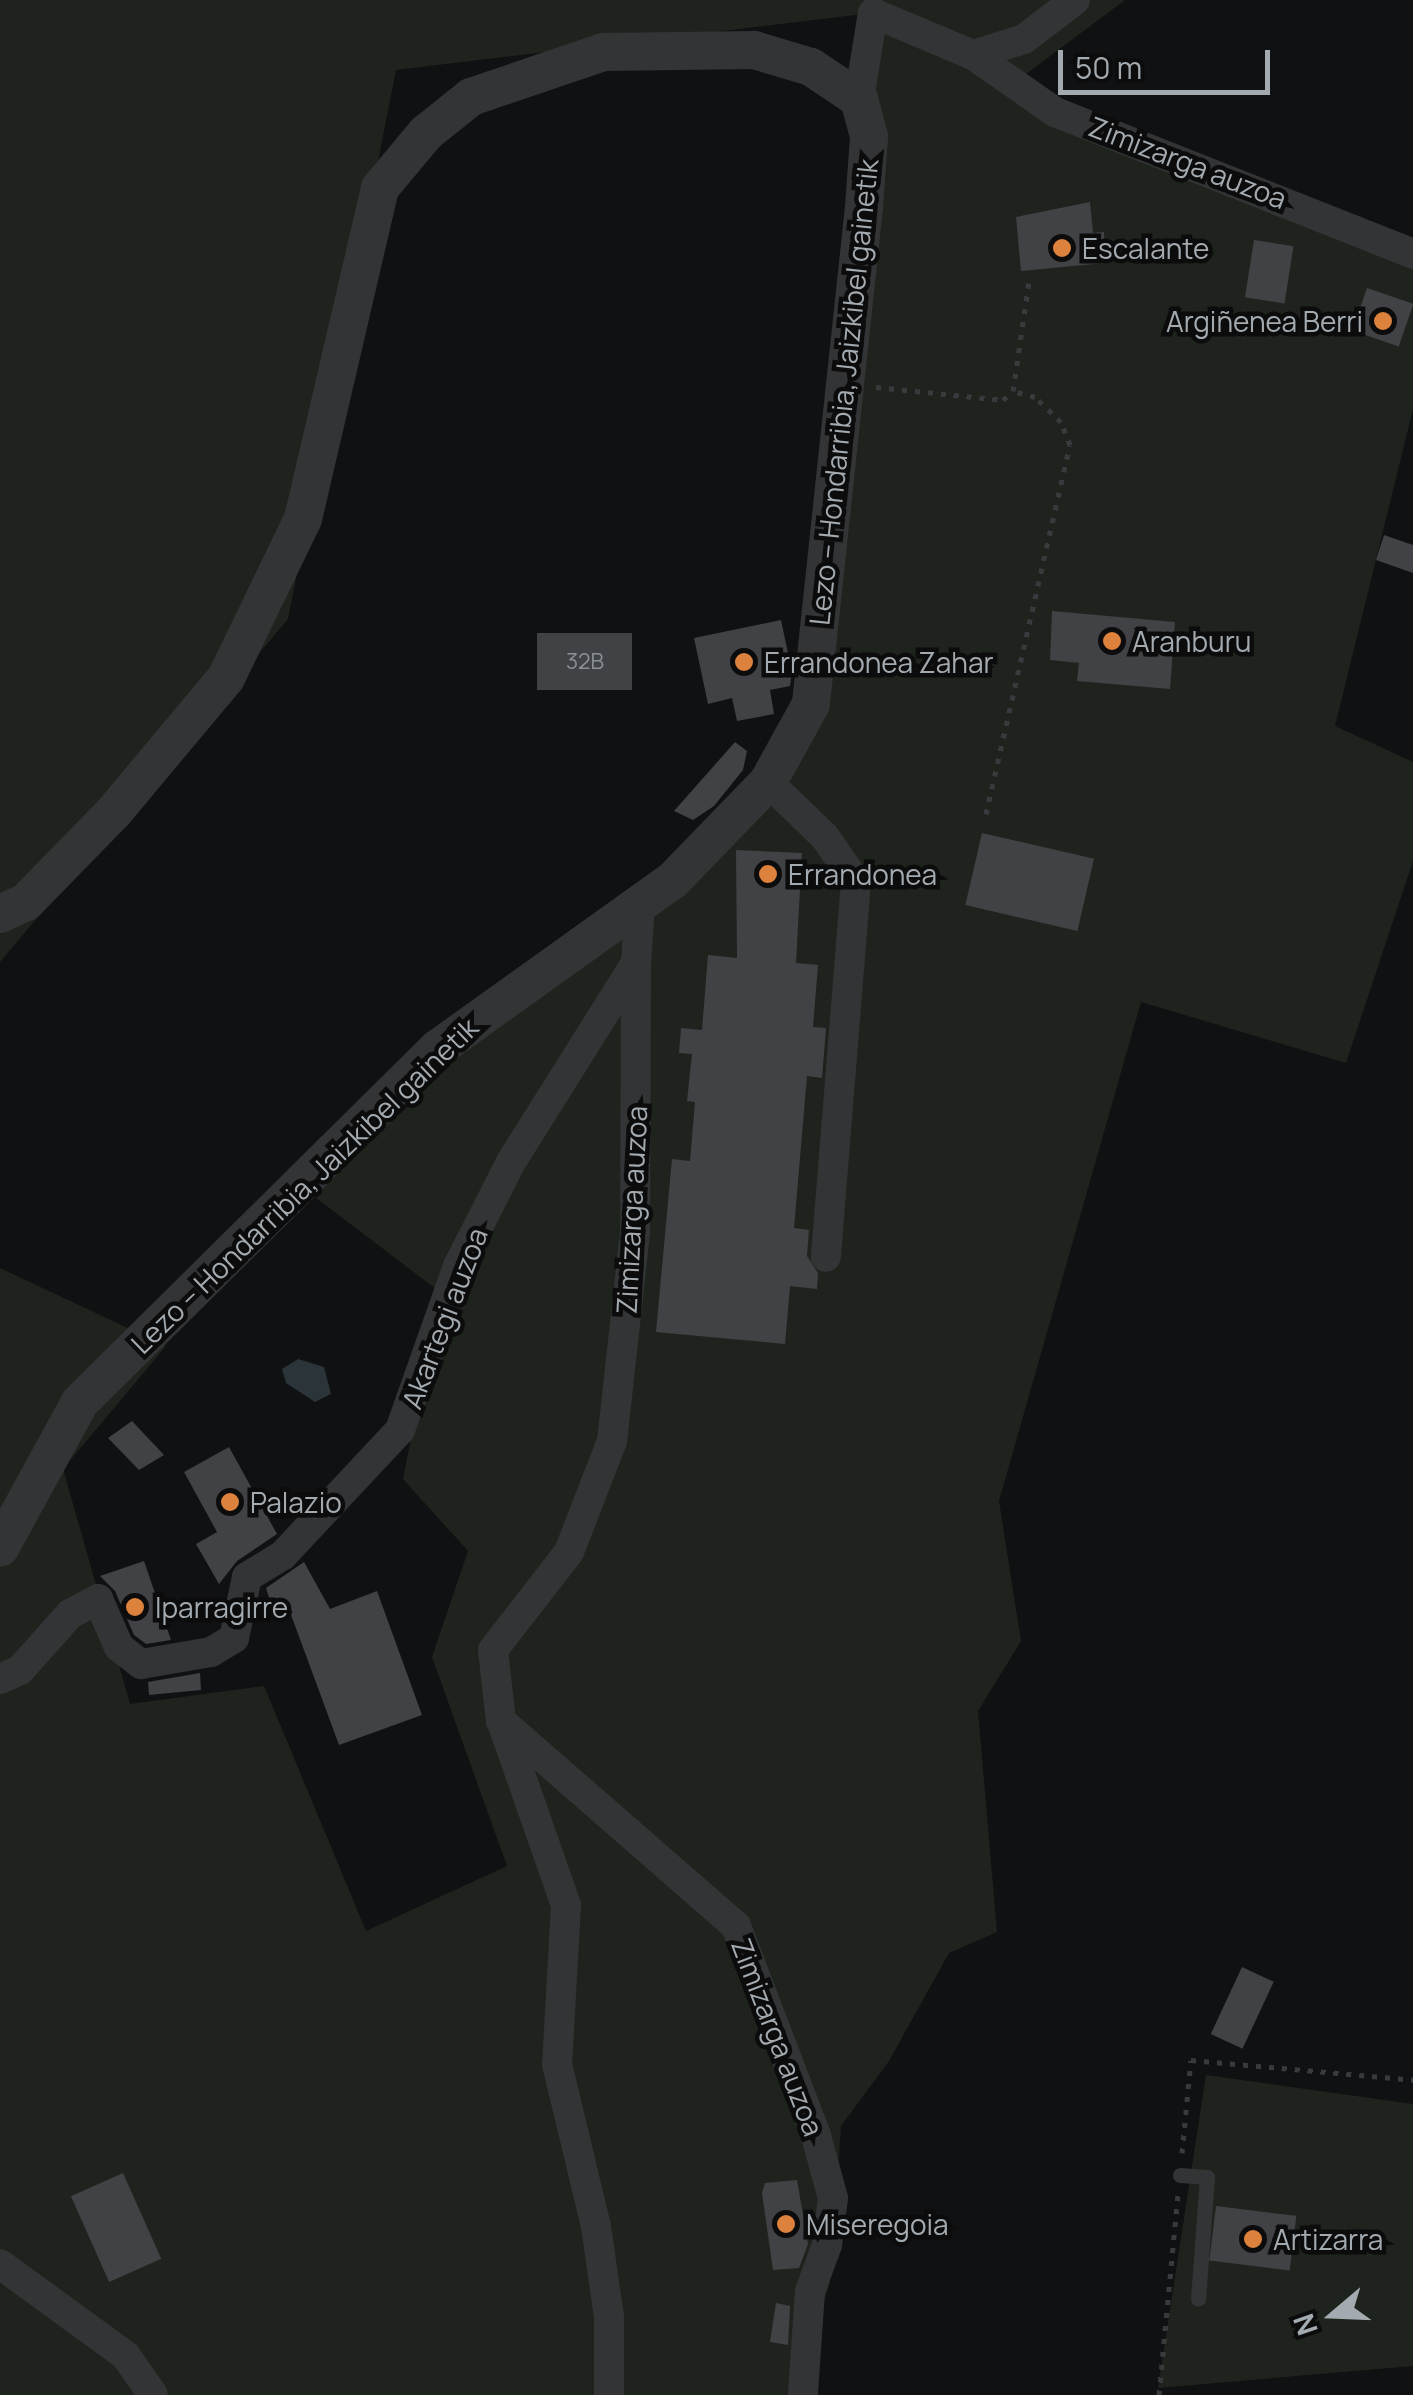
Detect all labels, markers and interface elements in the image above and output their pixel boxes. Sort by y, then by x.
scale bar [1063,30,1276,92]
text: 50 m [1075,47,1142,88]
street label: Zimizarga auzoa [1085,109,1291,215]
street label: Lezo – Hondarribia, Jaizkibel gainetik [802,157,884,627]
place label: Escalante [1082,231,1209,265]
marker: Escalante [1051,237,1073,259]
place label: Argiñenea Berri [1166,304,1363,338]
marker: Argiñenea Berri [1372,310,1394,332]
place label: Aranburu [1132,624,1251,658]
marker: Aranburu [1101,630,1123,652]
place label: Errandonea Zahar [764,645,994,679]
house number: 32B [566,649,604,675]
marker: Errandonea Zahar [733,651,755,673]
place label: Errandonea [788,857,937,891]
marker: Errandonea [757,863,779,885]
street label: Lezo – Hondarribia, Jaizkibel gainetik [124,1010,484,1360]
street label: Zimizarga auzoa [609,1105,653,1315]
street label: Akartegi auzoa [394,1223,494,1413]
place label: Palazio [250,1485,342,1519]
marker: Palazio [219,1491,241,1513]
place label: Iparragirre [155,1590,288,1624]
marker: Iparragirre [124,1596,146,1618]
street label: Zimizarga auzoa [725,1934,831,2140]
place label: Miseregoia [806,2207,949,2241]
marker: Miseregoia [775,2213,797,2235]
place label: Artizarra [1273,2222,1383,2256]
marker: Artizarra [1242,2228,1264,2250]
north arrow [1283,2265,1383,2365]
text: N [1283,2309,1326,2340]

